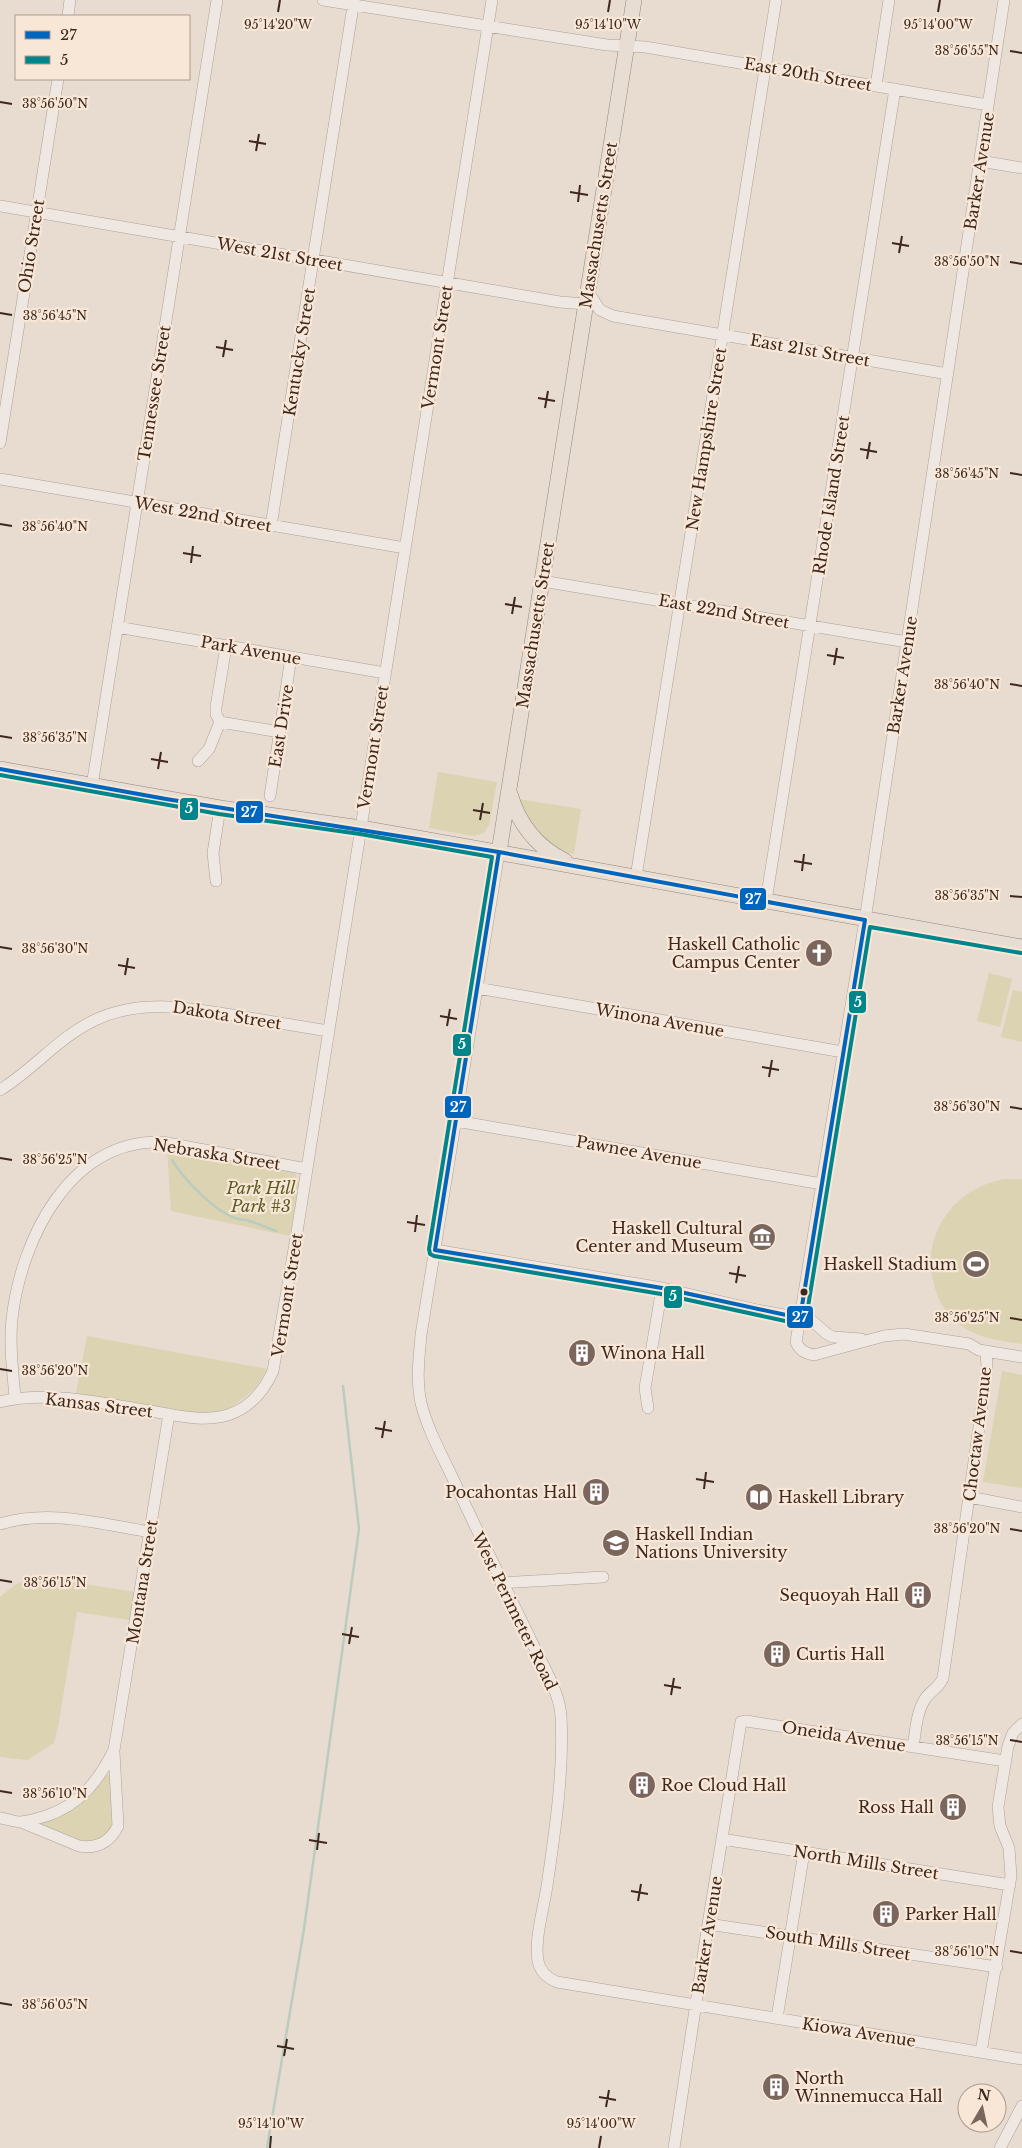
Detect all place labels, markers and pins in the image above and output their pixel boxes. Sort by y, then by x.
place label: Haskell Catholic Campus Center [667,934,800,972]
church icon: Haskell Catholic Campus Center [804,938,834,968]
place label: Haskell Cultural Center and Museum [576,1218,743,1256]
museum icon: Haskell Cultural Center and Museum [747,1222,777,1252]
sports icon: Haskell Stadium [961,1249,991,1279]
place label: Haskell Stadium [823,1254,957,1274]
unlabelled marker [799,1287,809,1297]
building icon: Winona Hall [567,1338,597,1368]
place label: Winona Hall [600,1343,705,1363]
building icon: Pocahontas Hall [581,1477,611,1507]
place label: Pocahontas Hall [445,1482,577,1502]
library icon: Haskell Library [744,1482,774,1512]
place label: Haskell Library [778,1487,905,1507]
place label: Haskell Indian Nations University [635,1524,788,1562]
school or university icon: Haskell Indian Nations University [601,1528,631,1558]
building icon: Sequoyah Hall [903,1580,933,1610]
place label: Sequoyah Hall [780,1585,899,1605]
building icon: Curtis Hall [762,1639,792,1669]
place label: Curtis Hall [796,1644,885,1664]
building icon: Roe Cloud Hall [627,1770,657,1800]
place label: Roe Cloud Hall [661,1775,786,1795]
building icon: Ross Hall [938,1792,968,1822]
place label: Ross Hall [858,1797,934,1817]
building icon: Parker Hall [871,1899,901,1929]
place label: Parker Hall [905,1904,997,1924]
place label: North Winnemucca Hall [794,2068,943,2106]
building icon: North Winnemucca Hall [761,2072,791,2102]

